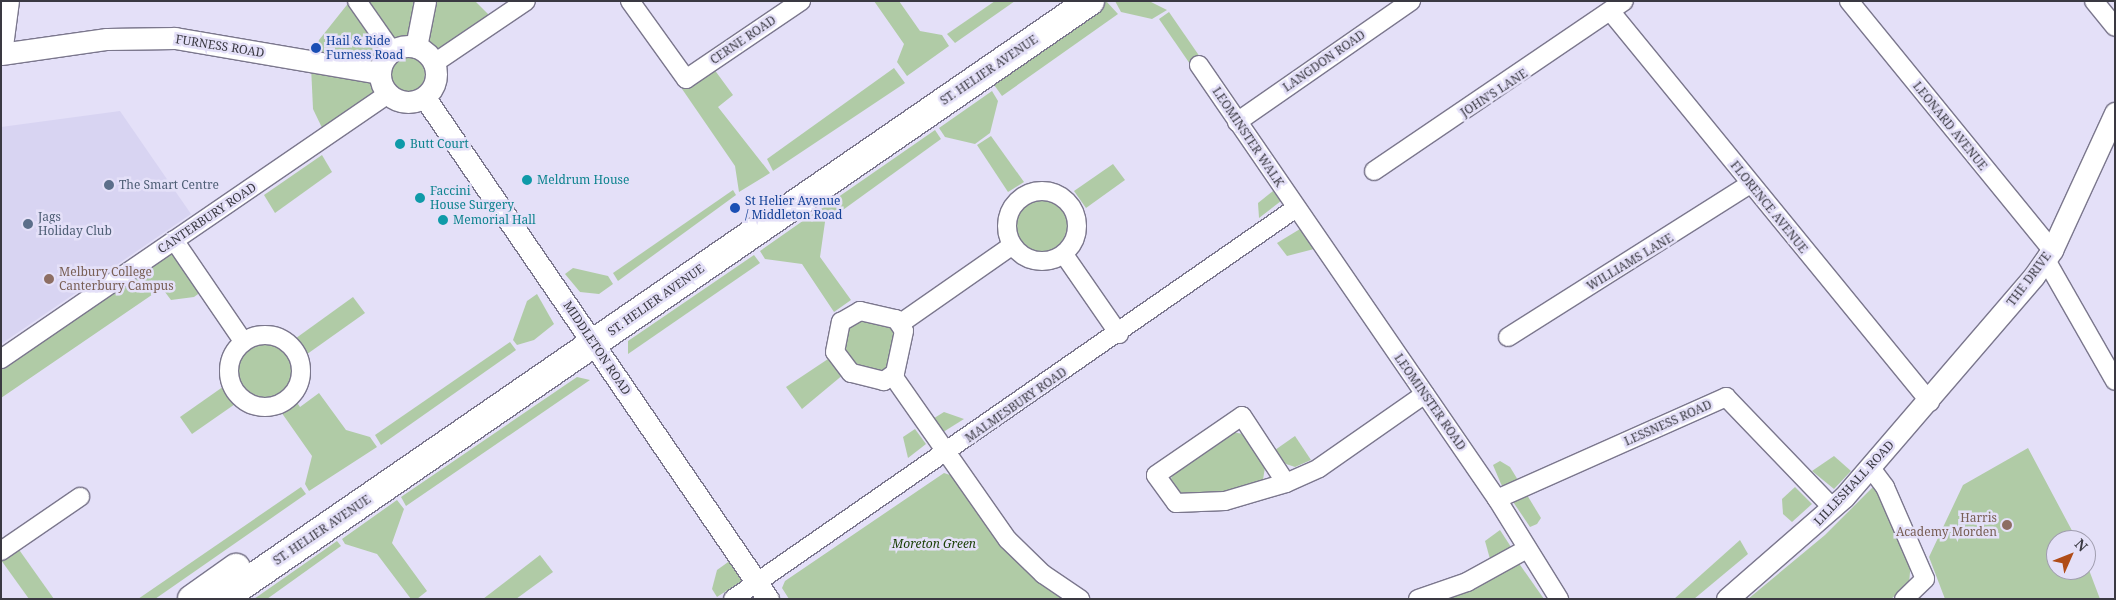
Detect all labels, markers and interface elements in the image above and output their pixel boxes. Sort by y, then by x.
street label: CERNE ROAD [707,13,779,67]
street label: LANGDON ROAD [1280,27,1368,95]
street label: FURNESS ROAD [175,32,265,60]
street label: ST. HELIER AVENUE [938,32,1040,108]
place label: Hail & Ride Furness Road [326,34,403,62]
marker: Hail & Ride Furness Road [310,42,322,54]
street label: JOHN'S LANE [1458,66,1530,120]
street label: LEONARD AVENUE [1910,79,1990,173]
street label: LEOMINSTER WALK [1209,85,1287,189]
place label: Butt Court [410,137,469,151]
marker: Butt Court [394,138,406,150]
street label: FLORENCE AVENUE [1727,158,1811,256]
place label: Meldrum House [537,173,629,187]
marker: Meldrum House [521,174,533,186]
place label: The Smart Centre [119,178,219,192]
marker: The Smart Centre [103,179,115,191]
street label: CANTERBURY ROAD [155,180,259,256]
place label: Faccini House Surgery [430,184,514,212]
marker: Faccini House Surgery [414,192,426,204]
place label: St Helier Avenue / Middleton Road [745,194,842,222]
marker: St Helier Avenue / Middleton Road [729,202,741,214]
place label: Jags Holiday Club [38,210,112,238]
place label: Memorial Hall [453,213,536,227]
marker: Memorial Hall [437,214,449,226]
marker: Jags Holiday Club [22,218,34,230]
street label: WILLIAMS LANE [1584,231,1676,293]
street label: THE DRIVE [2004,249,2054,309]
street label: ST. HELIER AVENUE [605,261,707,339]
place label: Melbury College Canterbury Campus [59,265,174,293]
marker: Melbury College Canterbury Campus [43,273,55,285]
street label: MIDDLETON ROAD [560,298,634,398]
street label: LEOMINSTER ROAD [1391,351,1469,453]
street label: MALMESBURY ROAD [963,365,1069,445]
street label: LESSNESS ROAD [1622,397,1714,449]
street label: LILLESHALL ROAD [1811,438,1897,528]
street label: ST. HELIER AVENUE [271,492,373,568]
place label: Harris Academy Morden [1896,511,1997,539]
marker: Harris Academy Morden [2001,519,2013,531]
north arrow [2046,530,2096,580]
text: N [2071,534,2092,555]
park label: Moreton Green [892,537,976,551]

